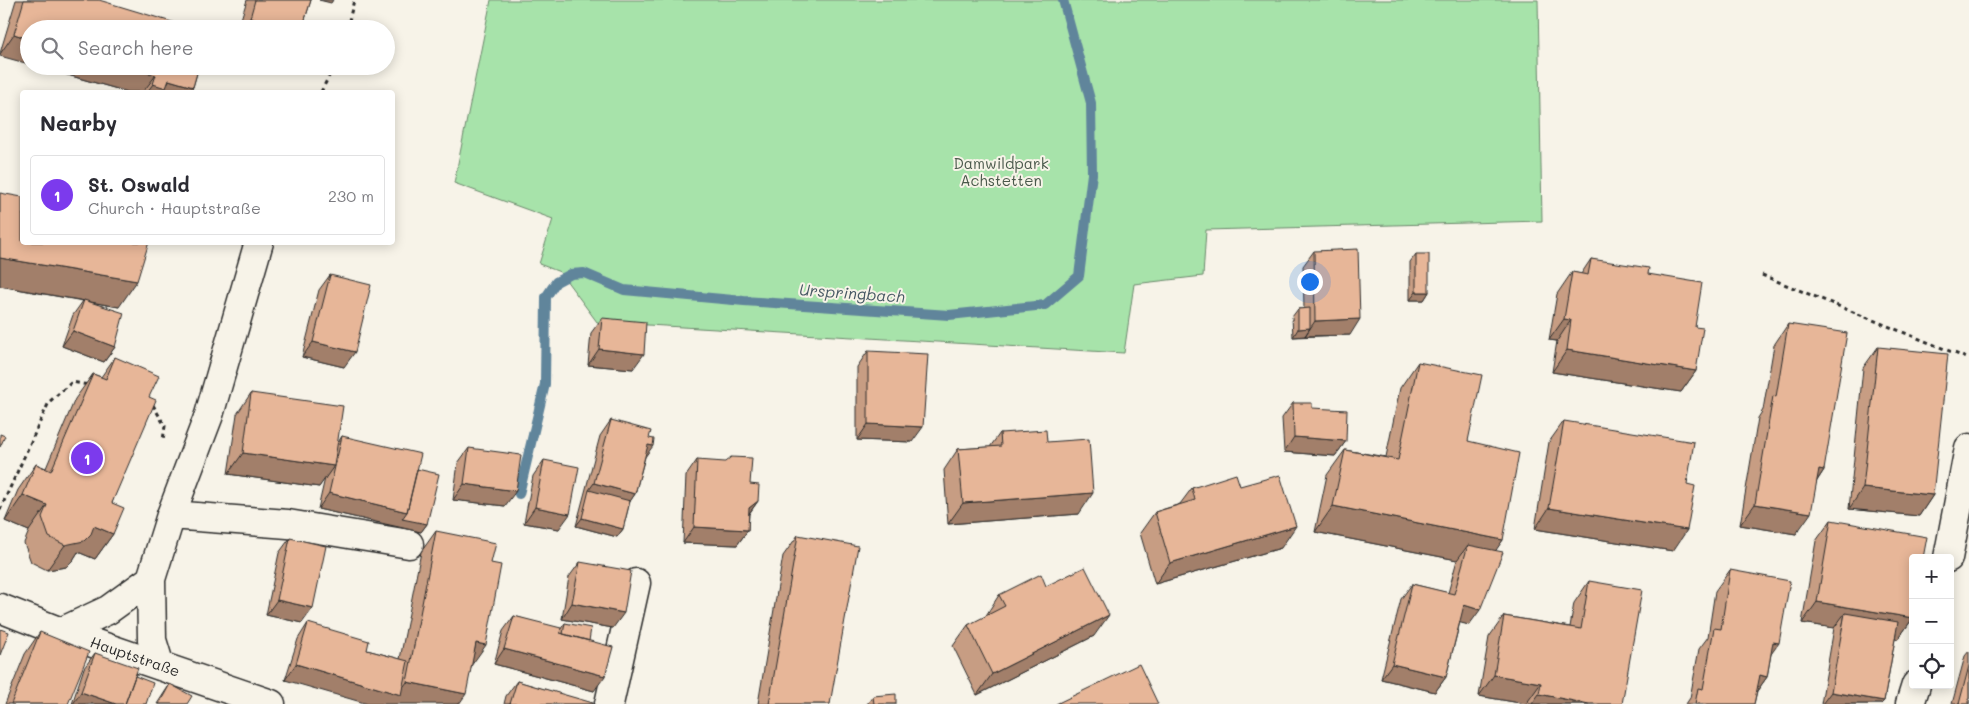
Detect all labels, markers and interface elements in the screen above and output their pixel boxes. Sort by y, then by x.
search box [20,20,395,75]
icon: search [38,34,66,62]
text: Search here [78,35,194,60]
text: Nearby [40,109,117,136]
park label: Damwildpark Achstetten [953,153,1049,190]
text: St. Oswald [88,172,189,197]
text: 1 [53,185,61,206]
text: 230 m [328,185,374,206]
text: Church · Hauptstraße [88,197,261,218]
your location [1297,269,1323,295]
water label: Urspringbach [798,278,906,307]
pin: 1 [71,439,103,477]
map controls [1909,554,1954,689]
button: + [1909,554,1954,599]
button: − [1909,599,1954,644]
street label: Hauptstraße [88,631,183,681]
button: locate [1909,644,1954,689]

